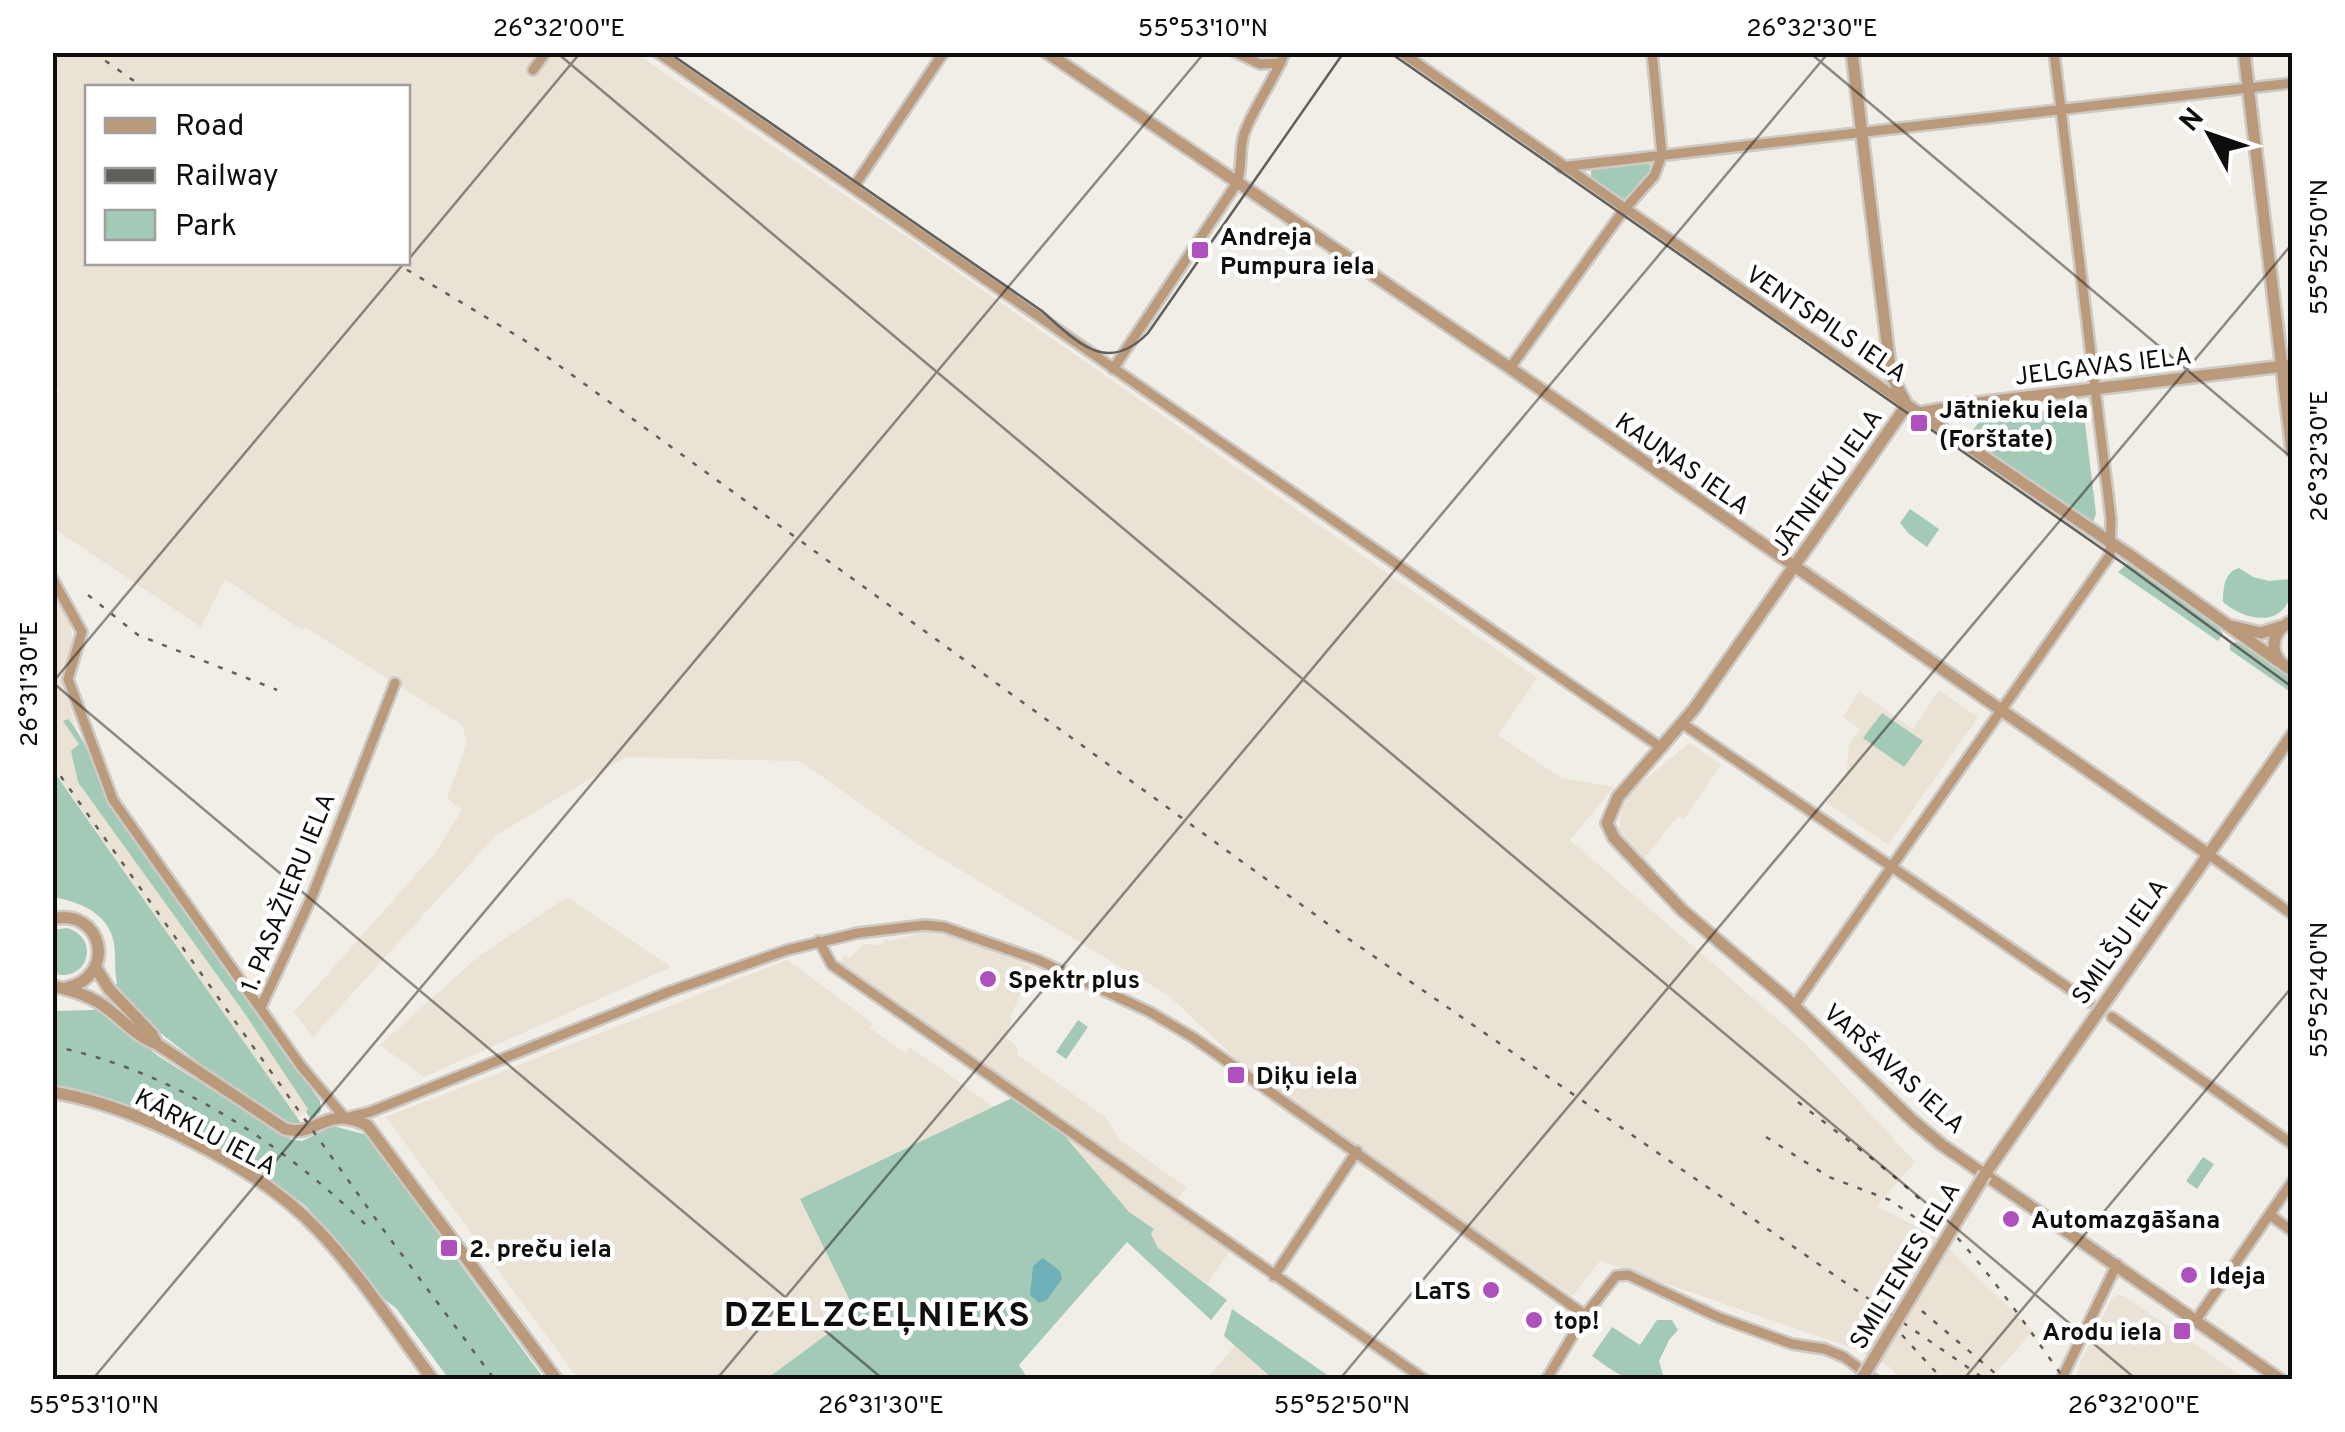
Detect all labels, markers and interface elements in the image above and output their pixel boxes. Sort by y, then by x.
text: 26°32'00"E [493,14,625,46]
text: 55°53'10"N [1138,14,1268,46]
text: 26°32'30"E [1746,14,1878,46]
legend [85,85,410,265]
north arrow [2160,85,2260,185]
text: N [2173,102,2213,140]
text: Road [175,109,244,146]
text: Railway [175,159,279,196]
text: 55°52'50"N [2305,179,2337,315]
text: Park [175,209,237,246]
place label: Andreja Pumpura iela [1220,223,1375,284]
marker: Andreja Pumpura iela [1189,239,1211,261]
street label: VENTSPILS IELA [1738,260,1912,391]
street label: JELGAVAS IELA [2013,341,2194,395]
text: 26°32'30"E [2305,390,2337,522]
place label: Jātnieku iela (Forštate) [1939,396,2088,457]
street label: JĀTNIEKU IELA [1766,404,1891,564]
street label: KAUŅAS IELA [1608,407,1755,524]
marker: Jātnieku iela (Forštate) [1908,412,1930,434]
text: 26°31'30"E [15,621,47,747]
street label: 1. PASAŽIERU IELA [234,788,344,998]
street label: SMILŠU IELA [2065,873,2177,1012]
text: 55°52'40"N [2305,922,2337,1058]
place label: Spektr plus [1008,966,1140,998]
marker: Spektr plus [977,968,999,990]
street label: VARŠAVAS IELA [1815,997,1971,1142]
place label: Diķu iela [1256,1062,1358,1094]
marker: Diķu iela [1225,1064,1247,1086]
street label: KĀRKLU IELA [128,1083,281,1184]
street label: SMILTENES IELA [1844,1177,1969,1356]
place label: Automazgāšana [2031,1206,2220,1238]
marker: Automazgāšana [2000,1208,2022,1230]
place label: 2. preču iela [469,1235,612,1267]
marker: 2. preču iela [438,1237,460,1259]
place label: Ideja [2209,1262,2266,1294]
marker: Ideja [2178,1264,2200,1286]
place label: LaTS [1414,1277,1471,1309]
marker: LaTS [1480,1279,1502,1301]
district label: DZELZCEĻNIEKS [724,1295,1032,1339]
place label: top! [1554,1307,1600,1339]
marker: top! [1523,1309,1545,1331]
place label: Arodu iela [2042,1318,2162,1350]
marker: Arodu iela [2171,1320,2193,1342]
text: 55°53'10"N [29,1391,159,1423]
text: 26°31'30"E [818,1391,944,1423]
text: 55°52'50"N [1274,1391,1410,1423]
text: 26°32'00"E [2068,1391,2200,1423]

